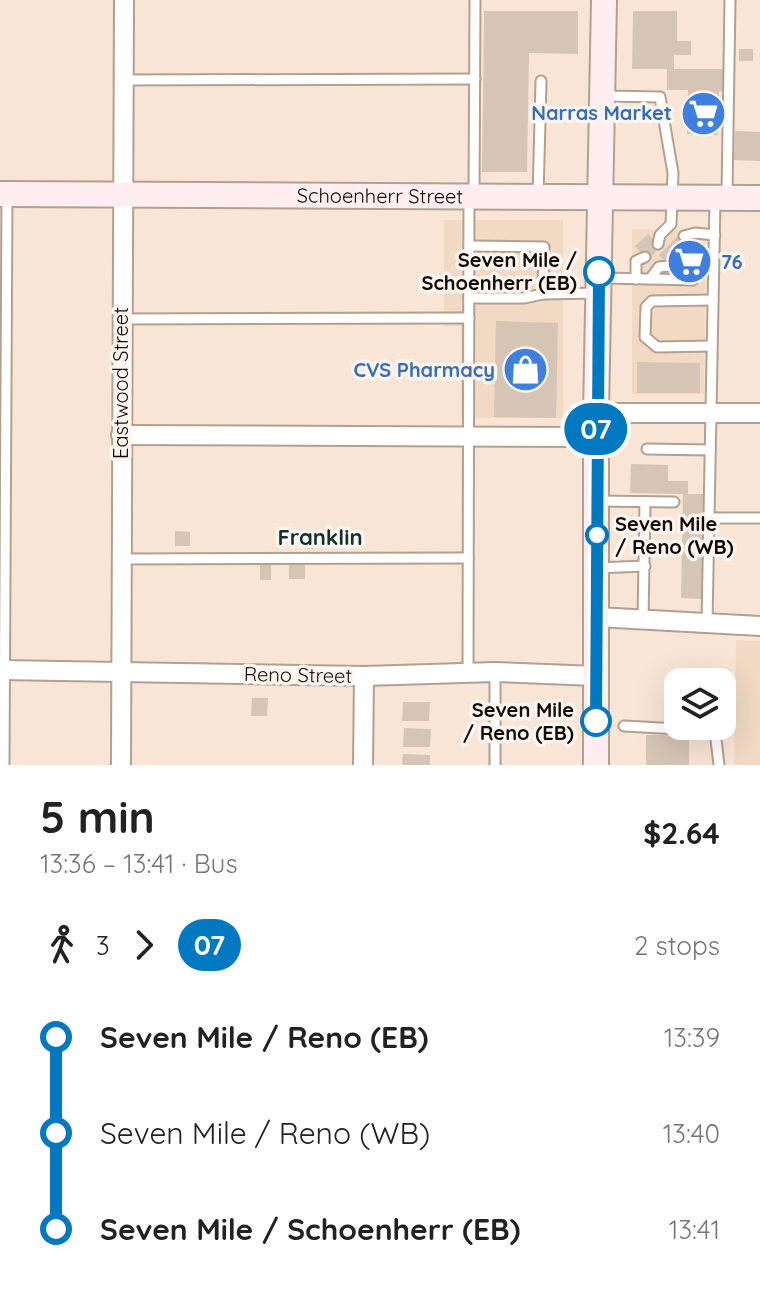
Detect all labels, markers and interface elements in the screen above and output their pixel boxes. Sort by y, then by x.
supermarket icon: Narras Market [679,89,727,137]
place label: Narras Market [531,100,672,125]
street label: Schoenherr Street [297,183,463,208]
supermarket icon: 76 [666,238,714,286]
place label: Seven Mile / Schoenherr (EB) [421,247,577,295]
place label: 76 [721,249,742,274]
marker: Seven Mile / Schoenherr (EB) [584,257,614,287]
street label: Eastwood Street [108,307,133,459]
shop icon: CVS Pharmacy [502,346,550,394]
place label: CVS Pharmacy [353,357,495,382]
line badge: 07 [560,403,632,455]
text: 07 [580,411,612,446]
place label: Seven Mile / Reno (WB) [615,511,734,559]
district label: Franklin [277,523,363,551]
marker: Seven Mile / Reno (WB) [586,524,608,546]
street label: Reno Street [244,661,353,688]
map controls [664,668,736,740]
button: layers [664,668,736,740]
place label: Seven Mile / Reno (EB) [463,697,574,745]
marker: Seven Mile / Reno (EB) [581,706,611,736]
text: 5 min [40,789,155,844]
text: $2.64 [643,814,720,852]
text: 13:36 – 13:41 · Bus [40,847,238,880]
icon: walk [40,923,84,967]
icon: forward [122,923,166,967]
text: 07 [194,927,225,962]
text: 3 [96,929,110,962]
text: 2 stops [634,929,720,962]
text: Seven Mile / Reno (EB) [100,1018,429,1056]
text: 13:39 [664,1021,720,1054]
text: Seven Mile / Reno (WB) [100,1114,430,1152]
text: 13:40 [663,1117,720,1150]
text: Seven Mile / Schoenherr (EB) [100,1210,520,1248]
text: 13:41 [669,1213,720,1246]

